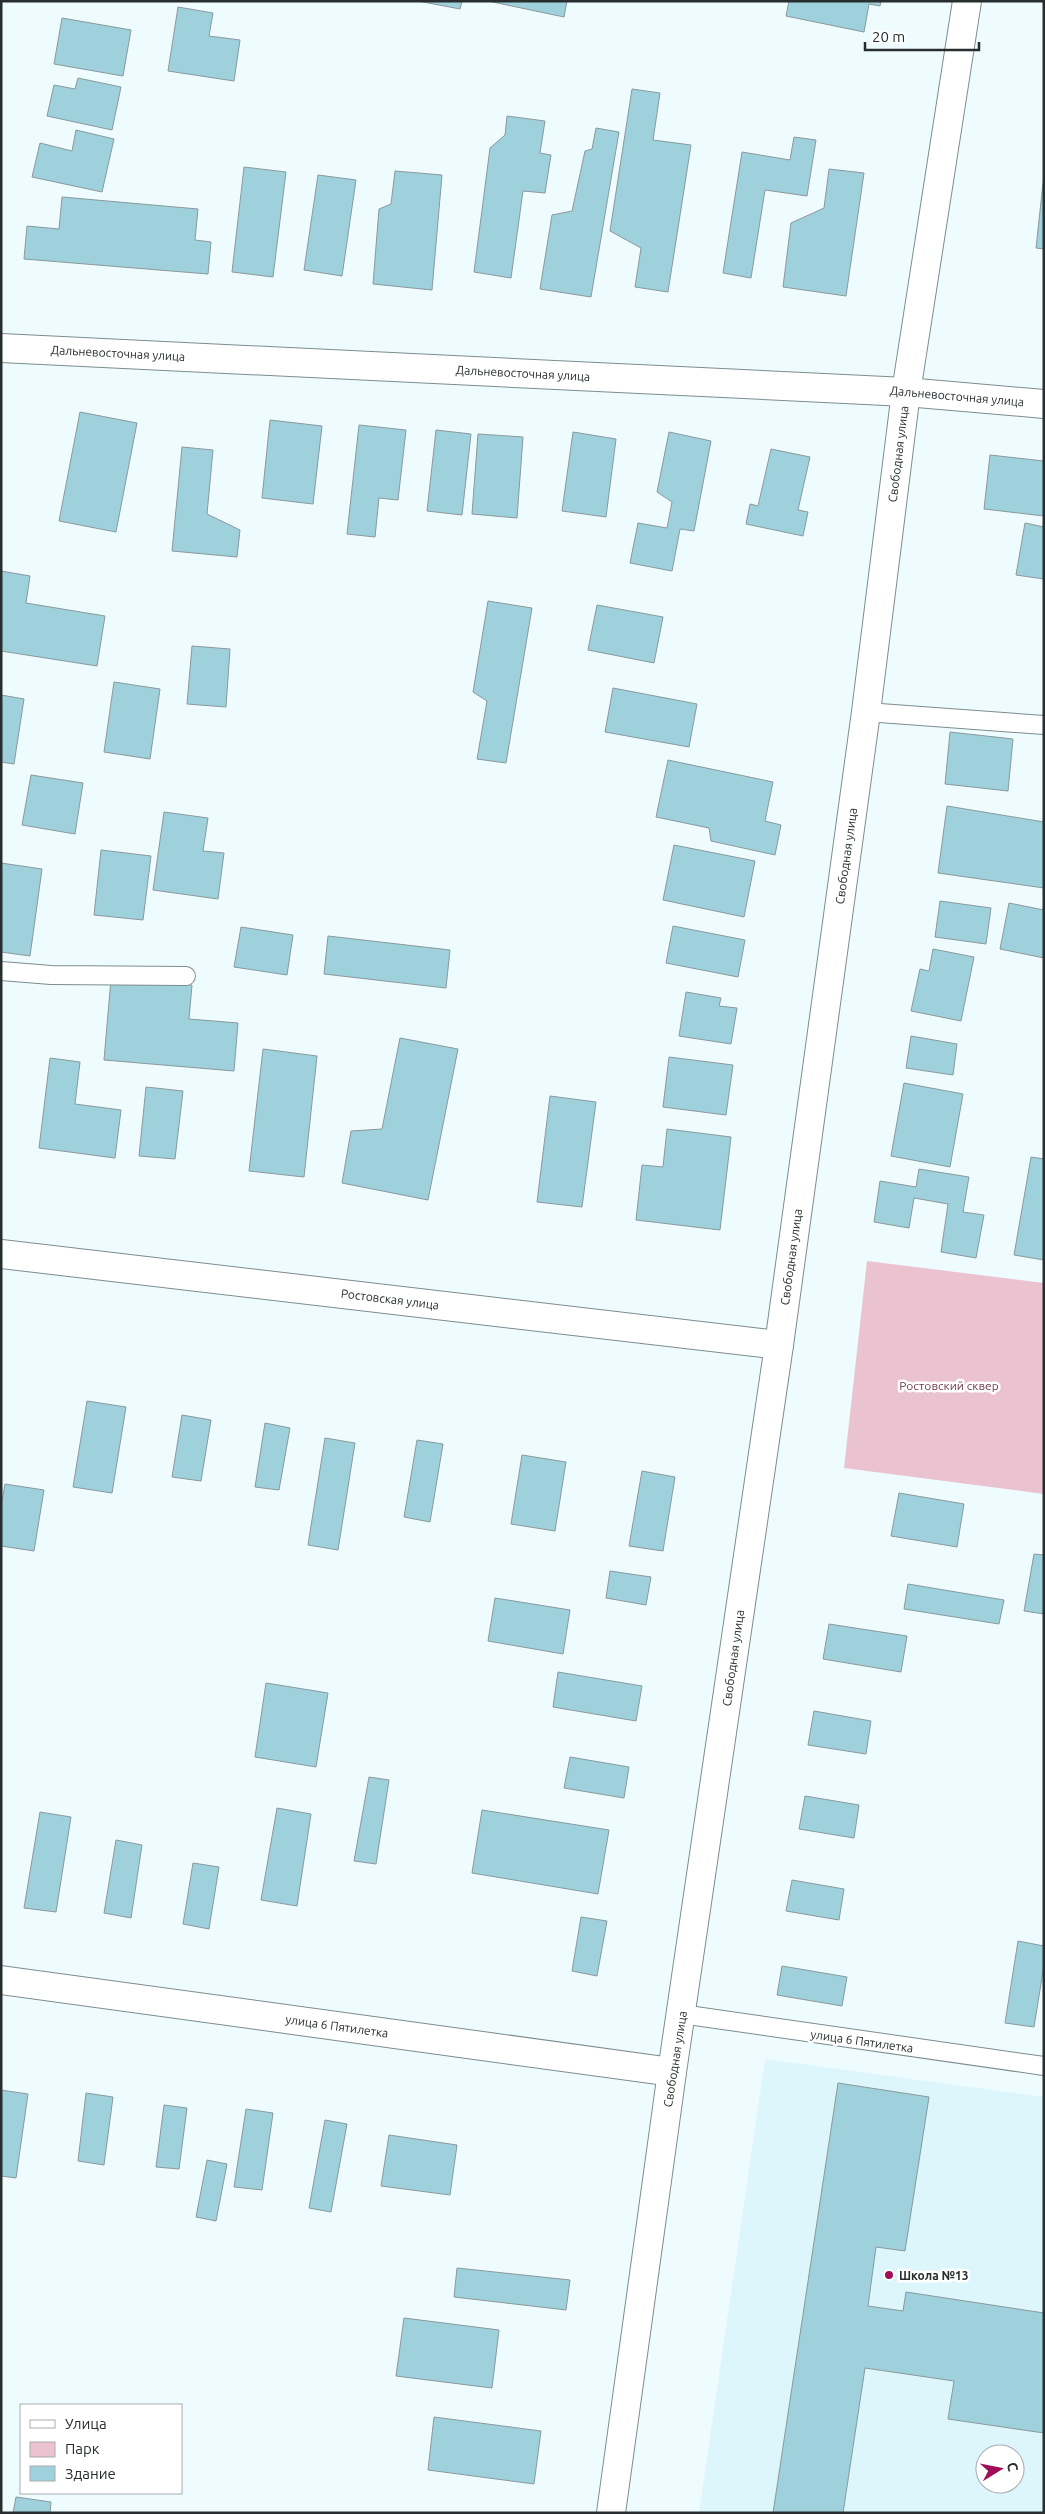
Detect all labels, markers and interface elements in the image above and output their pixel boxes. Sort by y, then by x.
scale bar [865,20,979,52]
text: 20 m [872,28,905,45]
street label: Дальневосточная улица [50,343,186,363]
street label: Дальневосточная улица [455,363,591,383]
street label: Дальневосточная улица [889,384,1025,408]
street label: Свободная улица [886,405,910,503]
street label: Свободная улица [833,807,859,905]
street label: Свободная улица [778,1208,804,1306]
street label: Ростовская улица [340,1287,440,1311]
park label: Ростовский сквер [899,1379,999,1392]
street label: Свободная улица [720,1609,746,1707]
street label: Свободная улица [661,2010,689,2108]
street label: улица 6 Пятилетка [285,2012,389,2040]
street label: улица 6 Пятилетка [810,2027,914,2055]
marker: Школа №13 [883,2269,895,2281]
place label: Школа №13 [899,2269,968,2282]
legend [20,2404,182,2494]
text: Улица [65,2415,107,2432]
text: Парк [65,2440,100,2457]
north arrow [975,2444,1025,2494]
text: С [1004,2461,1021,2473]
text: Здание [65,2465,116,2482]

